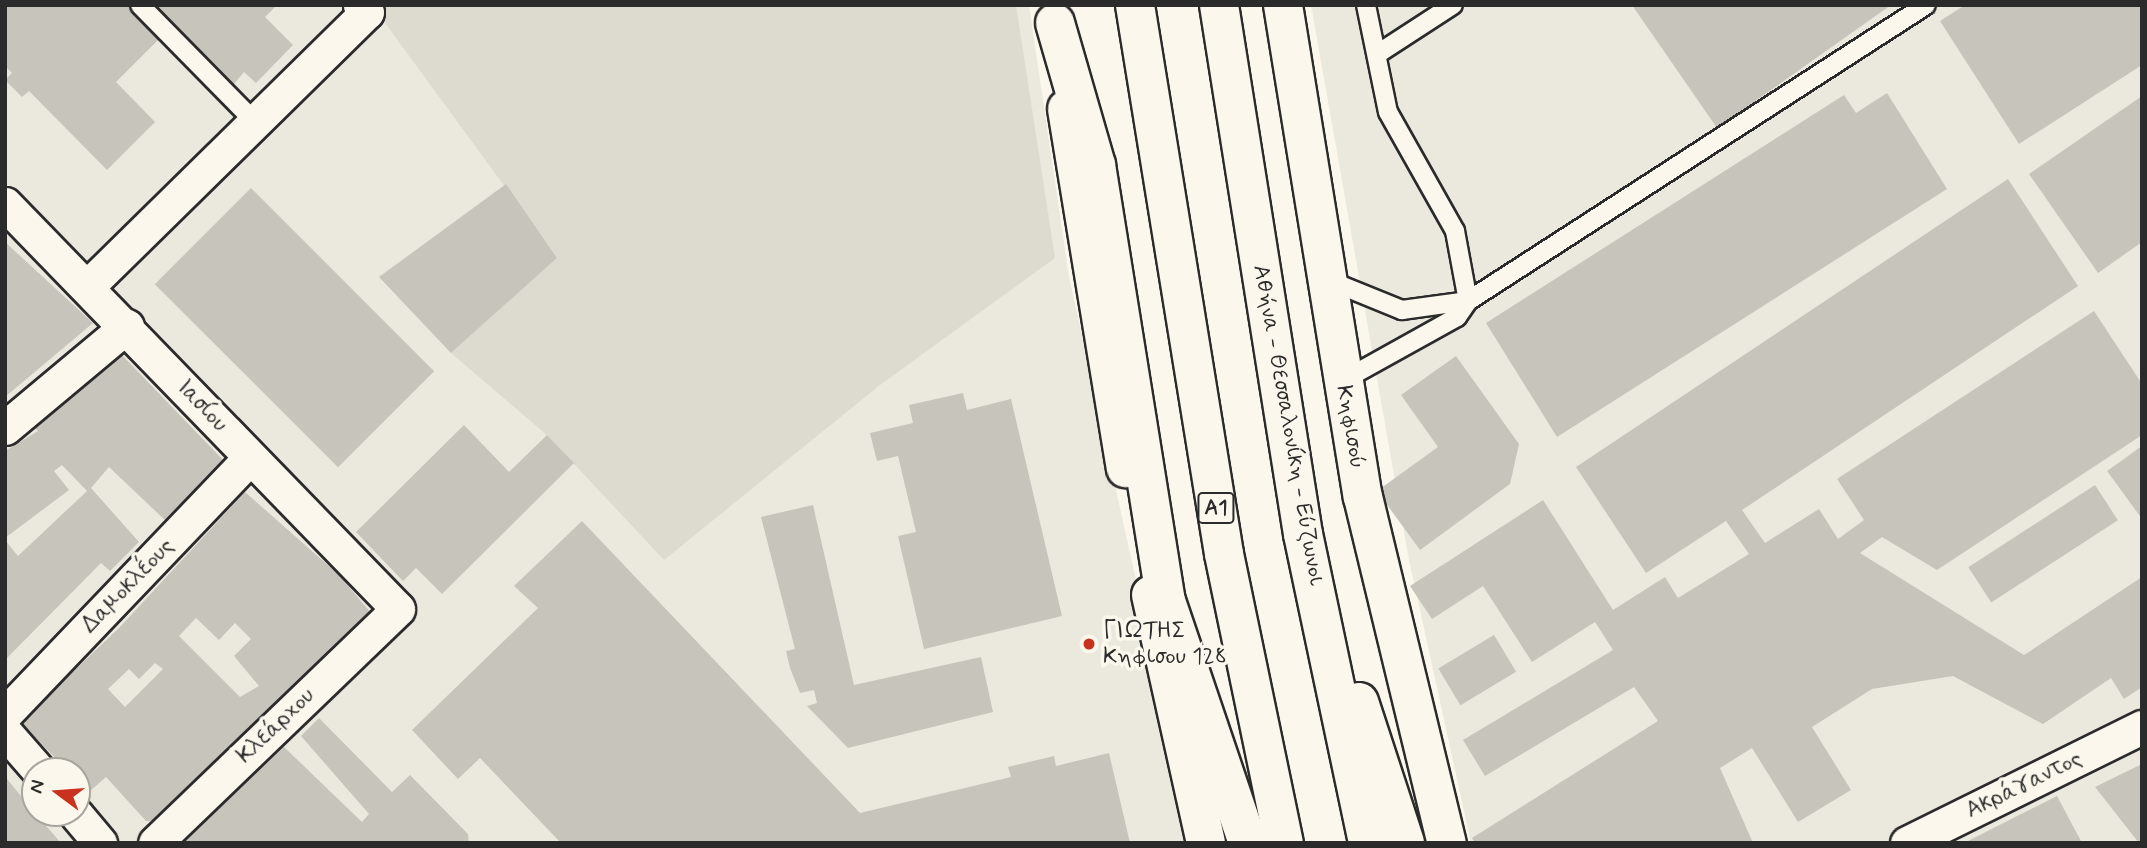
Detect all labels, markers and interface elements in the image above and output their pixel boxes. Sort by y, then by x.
street label: Αθήνα - Θεσσαλονίκη - Εύζωνοι [1246,263,1330,587]
street label: Ιασίου [171,374,233,438]
street label: Κηφισού [1329,383,1371,471]
road number: Α1 [1197,490,1235,526]
street label: Δαμοκλέους [76,533,180,639]
place label: ΓΙΩΤΗΣ Κηφισου 128 [1103,617,1227,671]
marker: ΓΙΩΤΗΣ Κηφισου 128 [1081,636,1097,652]
street label: Κλεάρχου [231,682,321,770]
street label: Ακράγαντος [1962,745,2086,825]
north arrow [21,757,91,827]
text: N [23,777,51,796]

